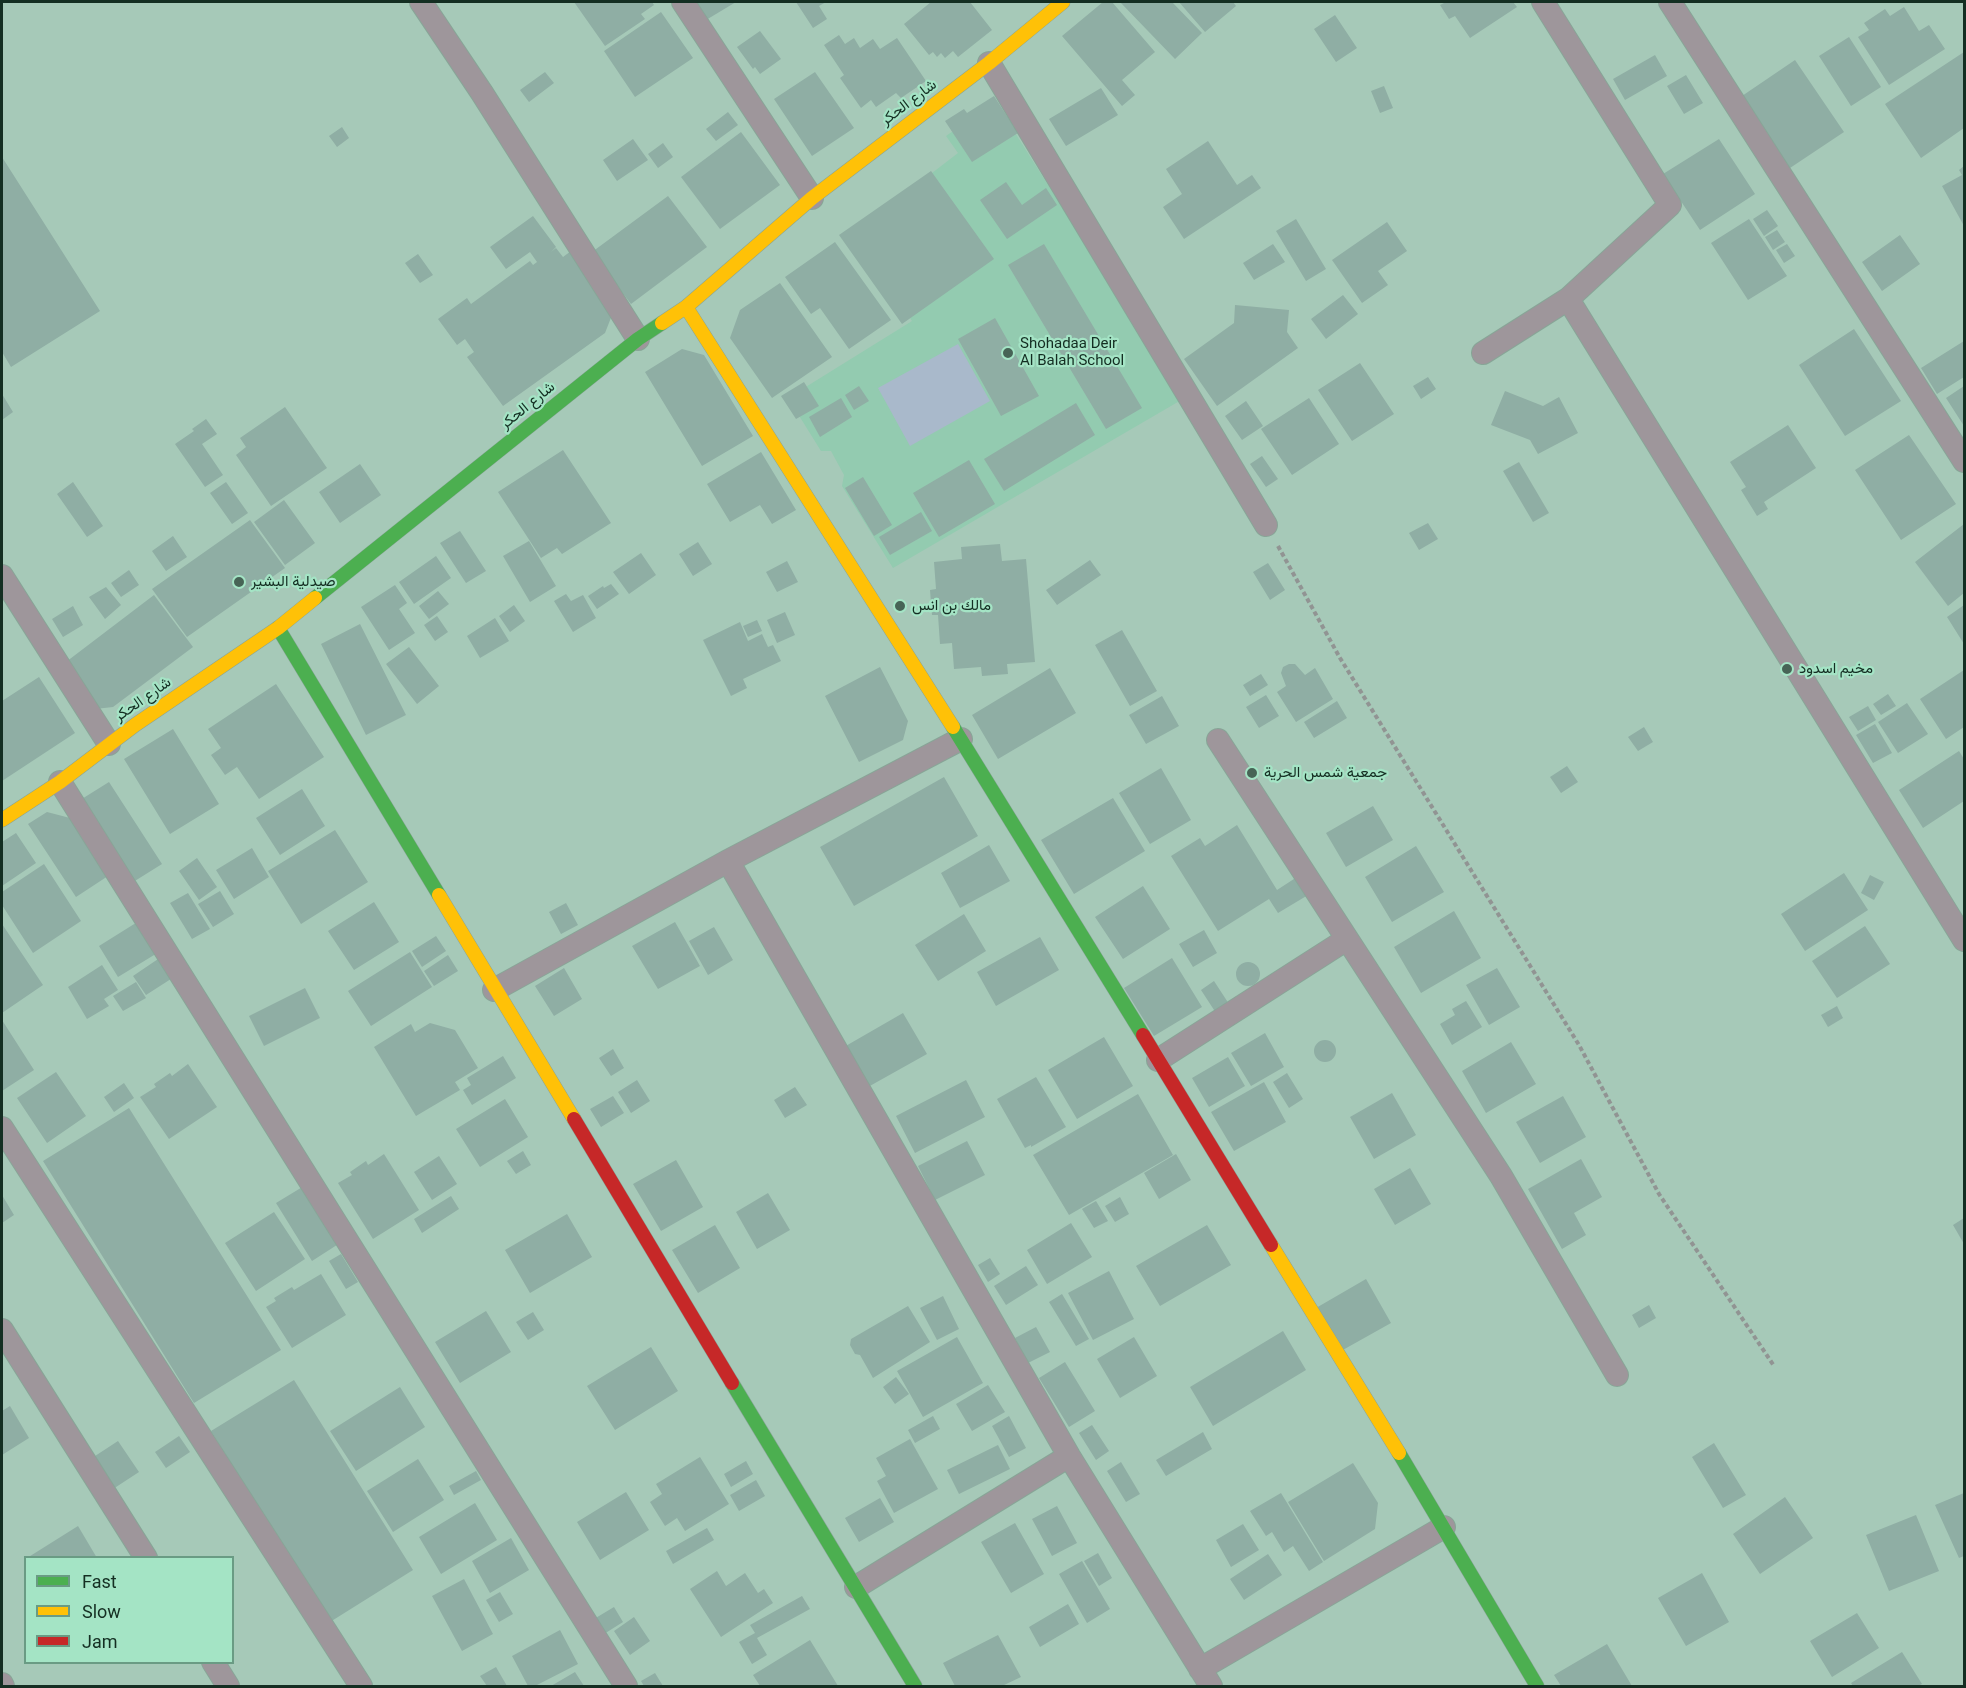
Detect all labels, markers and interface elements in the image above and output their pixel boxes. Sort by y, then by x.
street label: شارع الحكر [877,76,941,130]
place label: Shohadaa Deir Al Balah School [1020,335,1124,370]
marker: Shohadaa Deir Al Balah School [1001,346,1015,360]
street label: شارع الحكر [497,378,559,434]
place label: صيدلية البشير [251,573,336,591]
marker: صيدلية البشير [232,575,246,589]
place label: مالك بن انس [912,597,991,615]
marker: مالك بن انس [893,599,907,613]
place label: مخيم اسدود [1799,660,1873,678]
marker: مخيم اسدود [1780,662,1794,676]
street label: شارع الحكر [111,674,175,726]
place label: جمعية شمس الحرية [1264,764,1387,782]
marker: جمعية شمس الحرية [1245,766,1259,780]
legend [24,1556,234,1664]
text: Fast [82,1571,117,1592]
text: Slow [82,1601,121,1622]
text: Jam [82,1631,118,1652]

